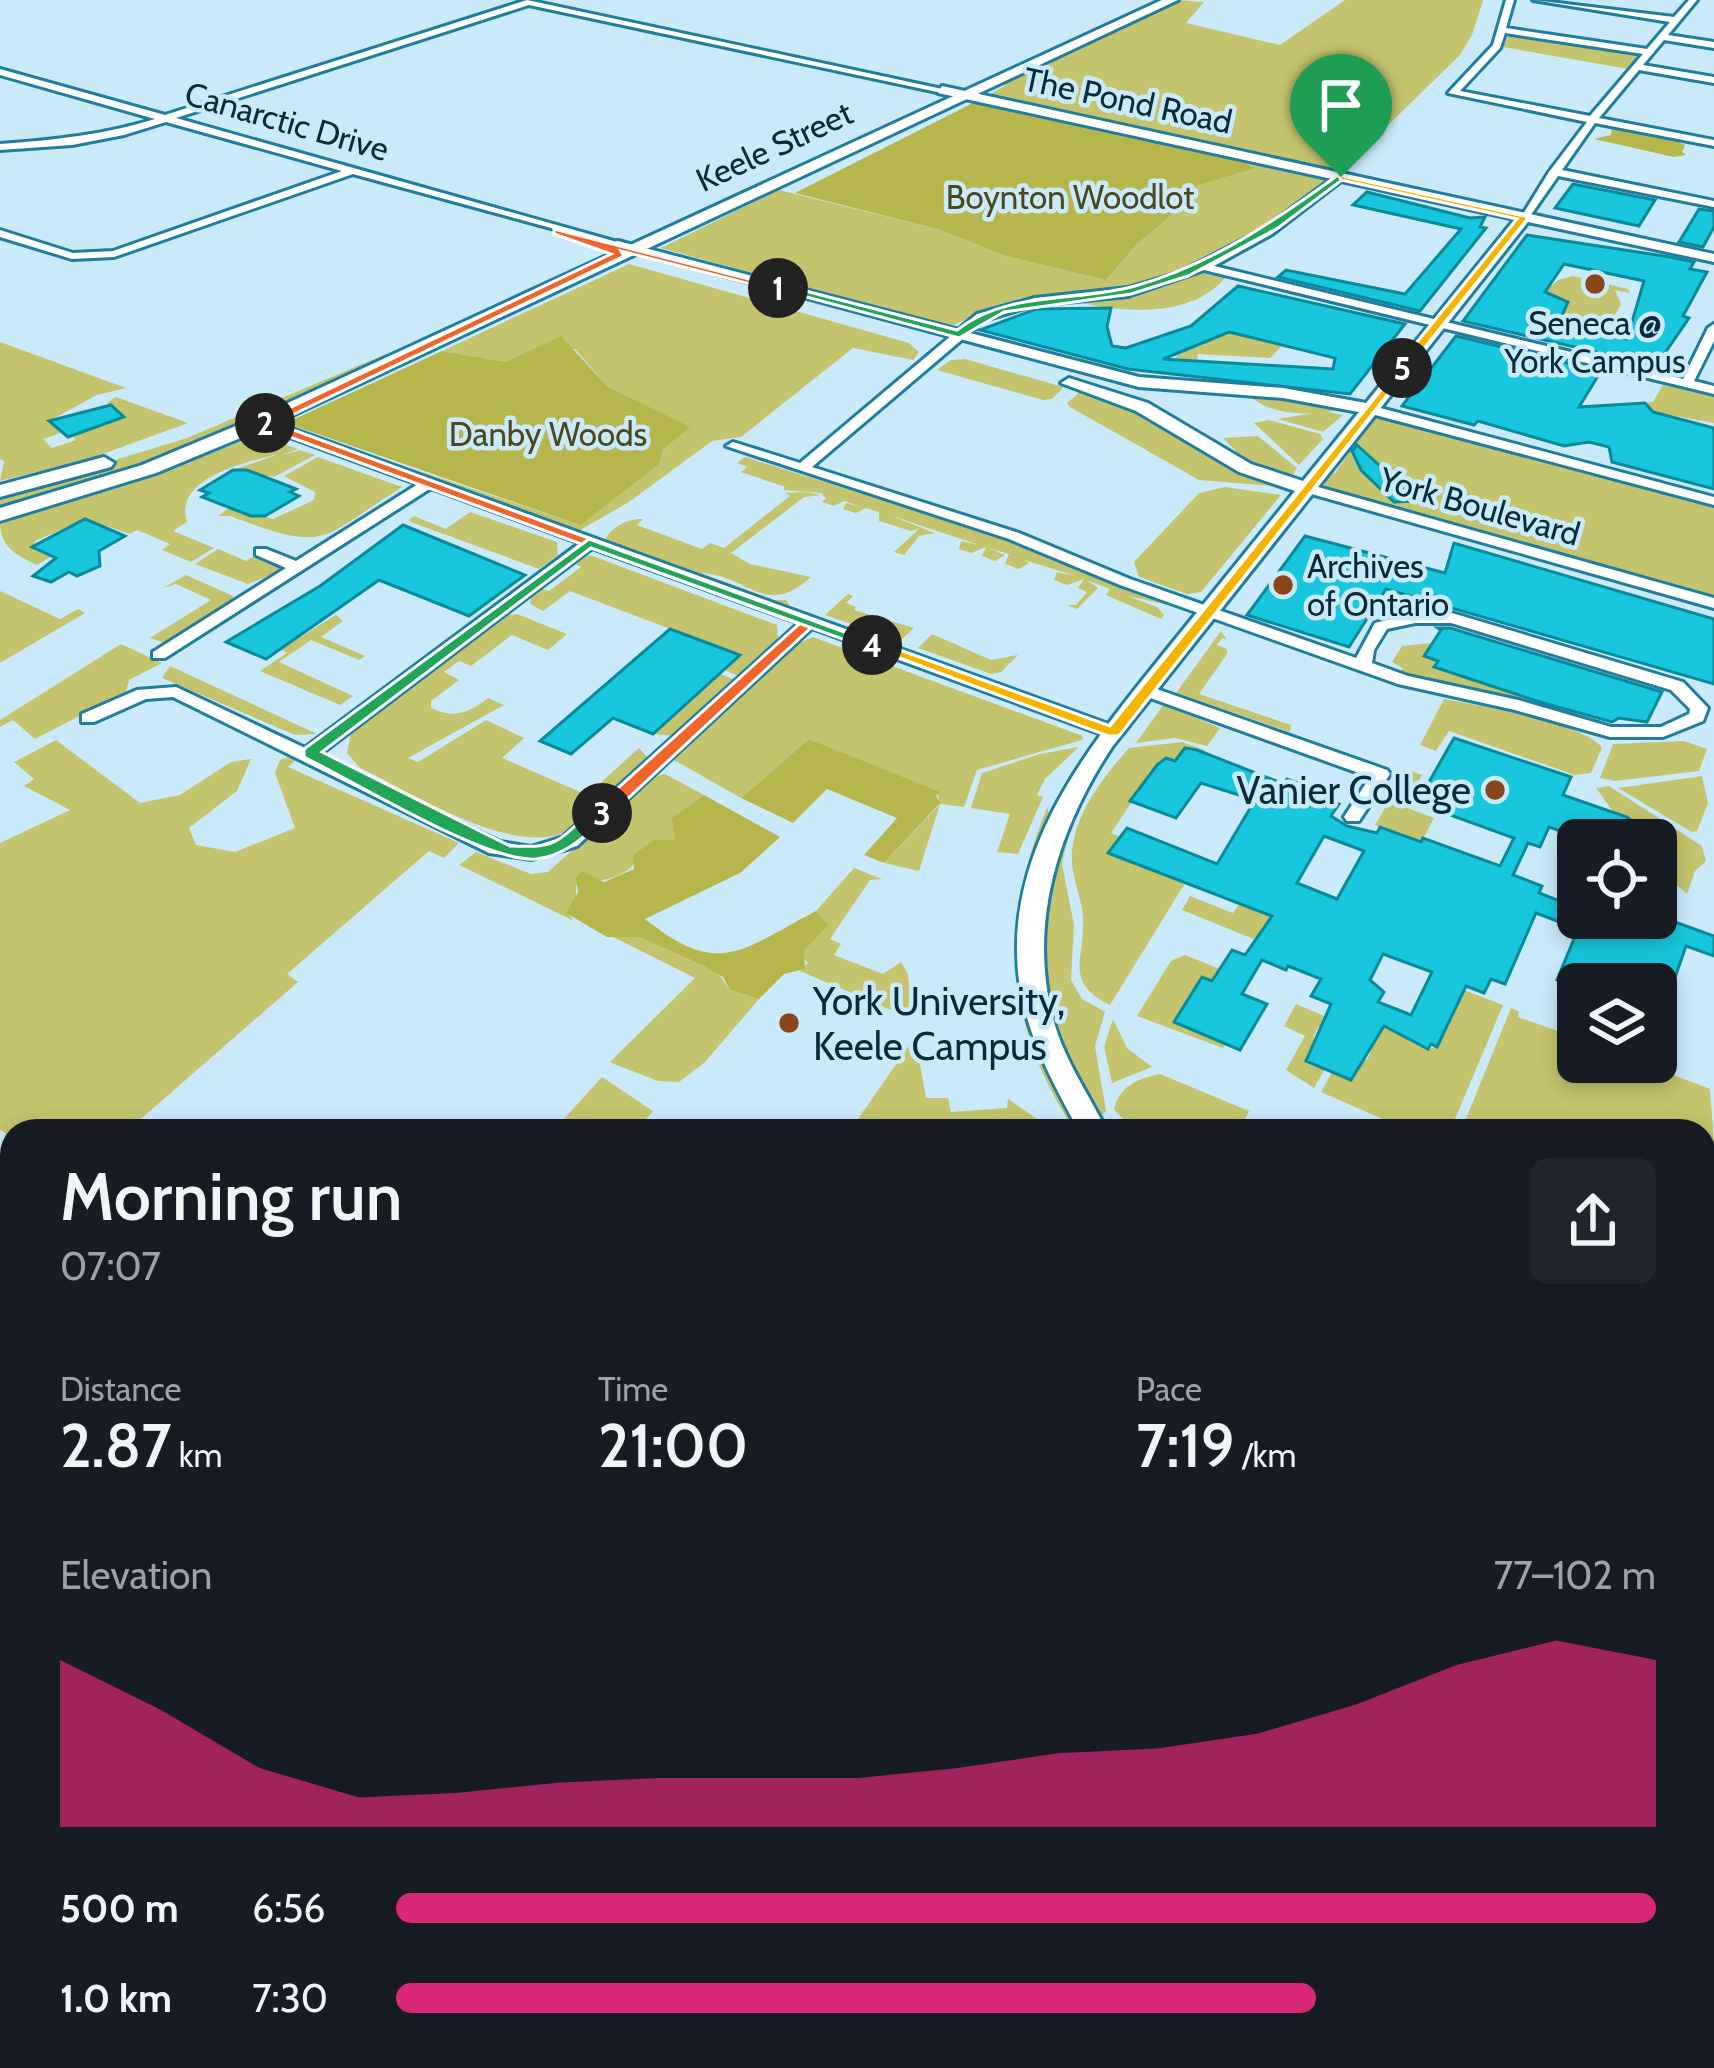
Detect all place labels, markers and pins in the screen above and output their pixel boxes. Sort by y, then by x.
pin [1290,54,1392,177]
pin: 1 [748,258,808,318]
marker: Seneca @ York Campus [1582,271,1608,297]
place label: Seneca @ York Campus [1503,303,1686,381]
pin: 5 [1372,338,1432,398]
pin: 2 [235,393,295,453]
place label: Archives of Ontario [1307,546,1449,624]
marker: Archives of Ontario [1270,572,1296,598]
pin: 4 [842,615,902,675]
place label: Vanier College [1236,766,1471,814]
marker: Vanier College [1482,777,1508,803]
pin: 3 [572,783,632,843]
place label: York University, Keele Campus [812,977,1065,1070]
marker: York University, Keele Campus [776,1010,802,1036]

